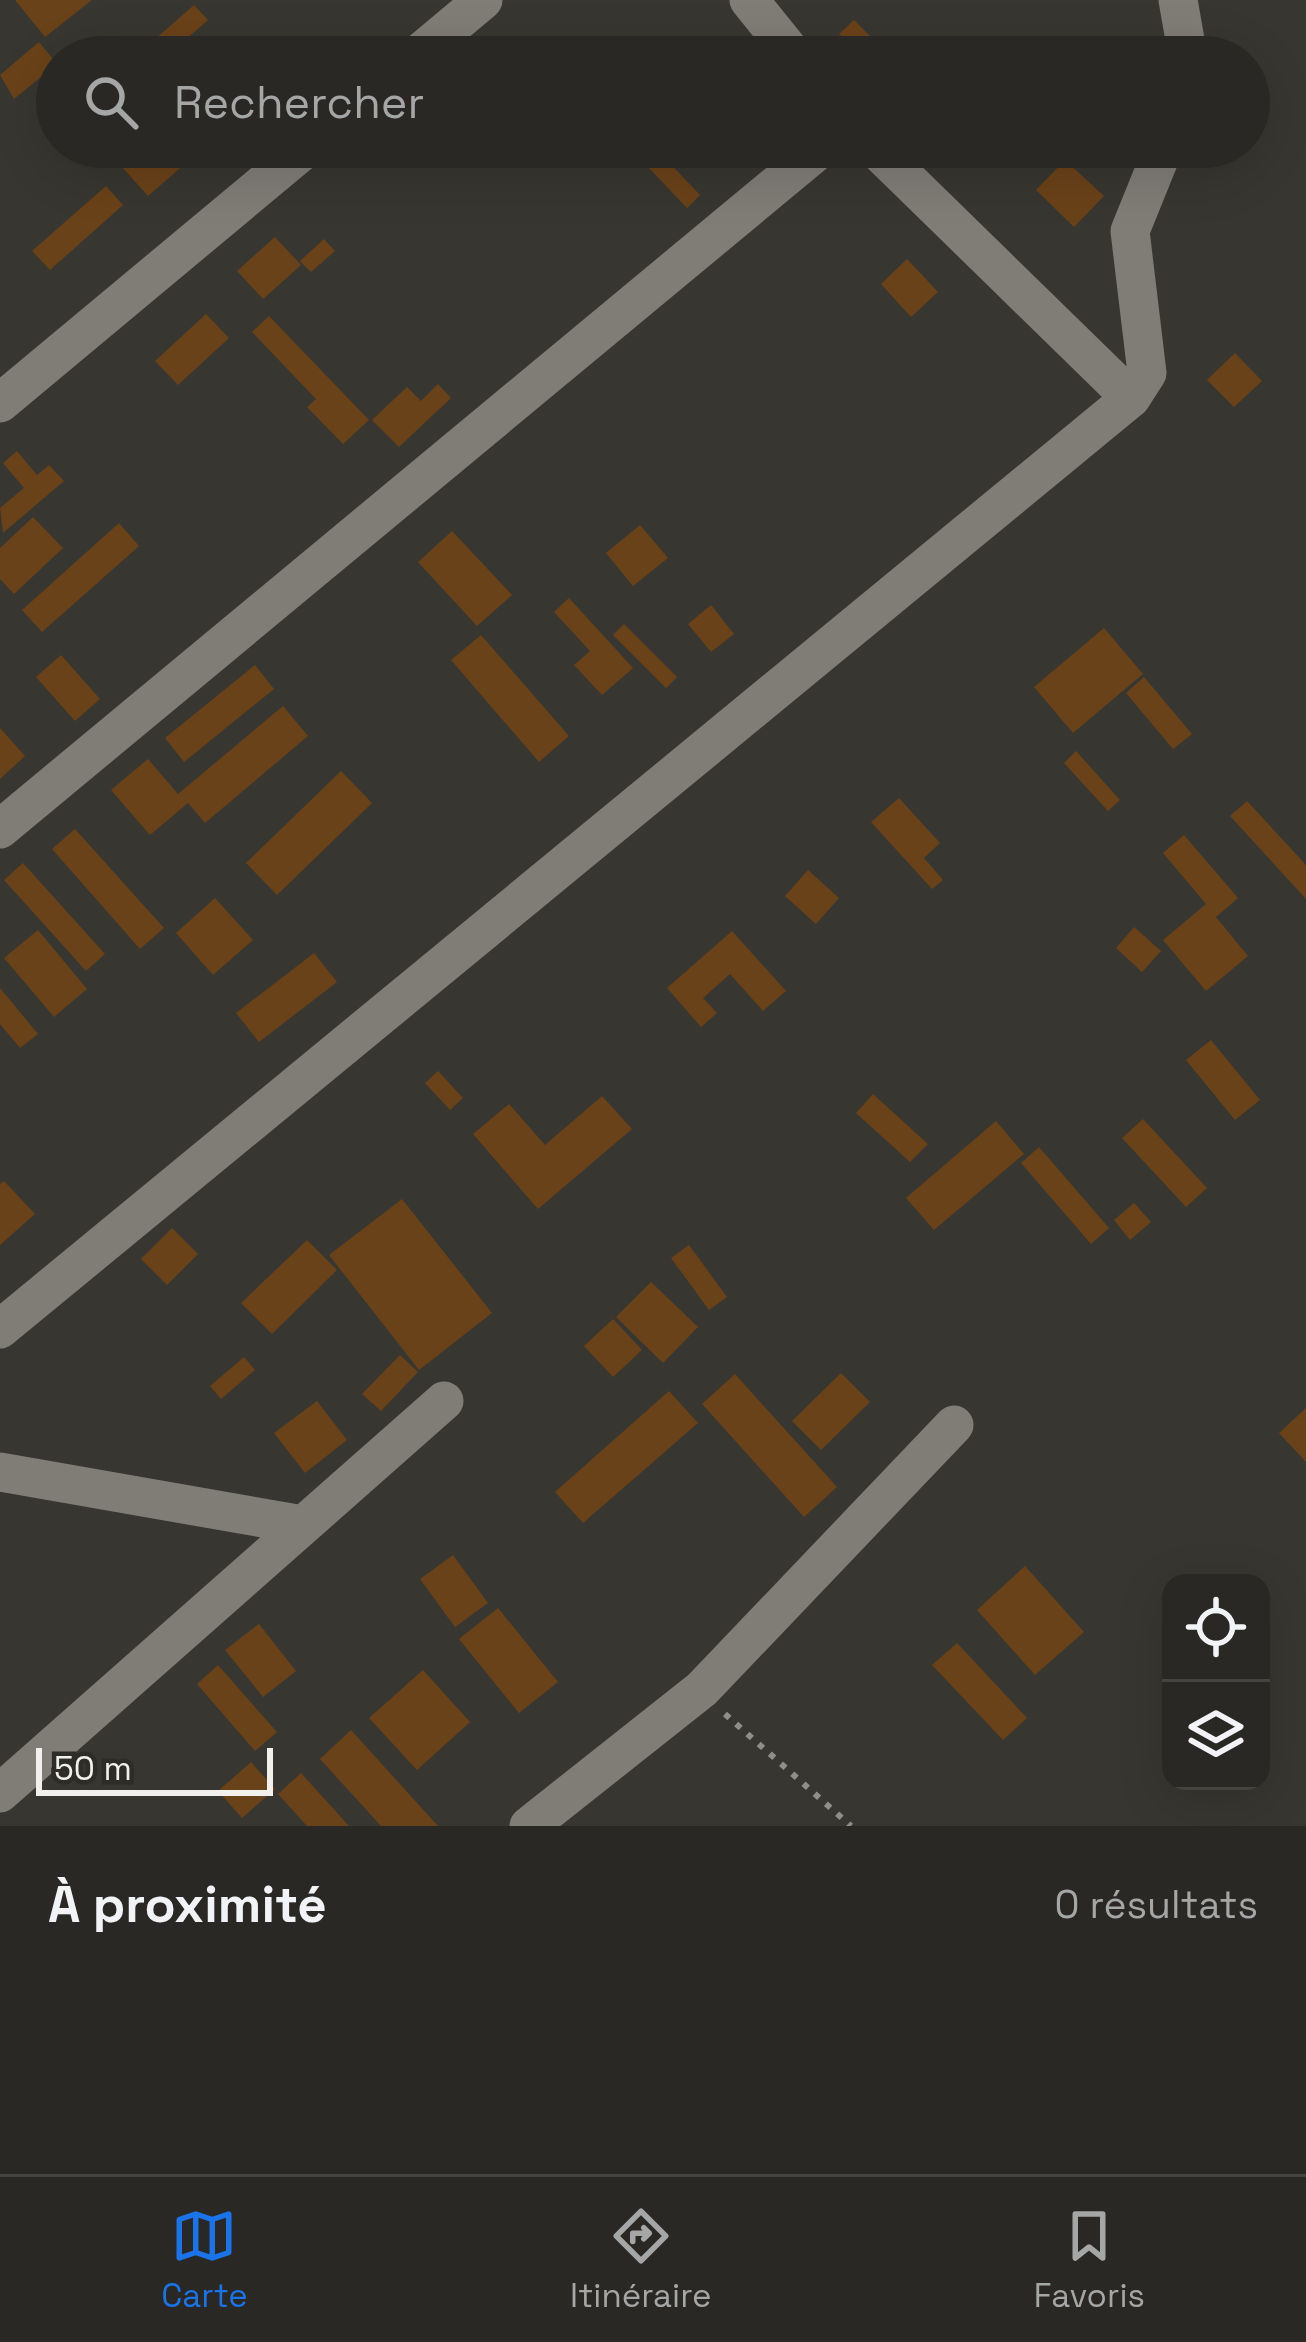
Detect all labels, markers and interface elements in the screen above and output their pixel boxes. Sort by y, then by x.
search box [36,36,1270,168]
icon: search [78,69,144,135]
text: Rechercher [174,74,424,131]
map controls [1162,1574,1270,1790]
button: locate [1162,1574,1270,1682]
button: layers [1162,1682,1270,1790]
scale bar [36,1742,273,1795]
text: 50 m [54,1748,132,1790]
text: À proximité [48,1872,327,1937]
text: 0 résultats [1054,1880,1258,1929]
tab: Carte [161,2203,248,2317]
tab: Itinéraire [570,2203,712,2317]
tab: Favoris [1034,2203,1145,2317]

